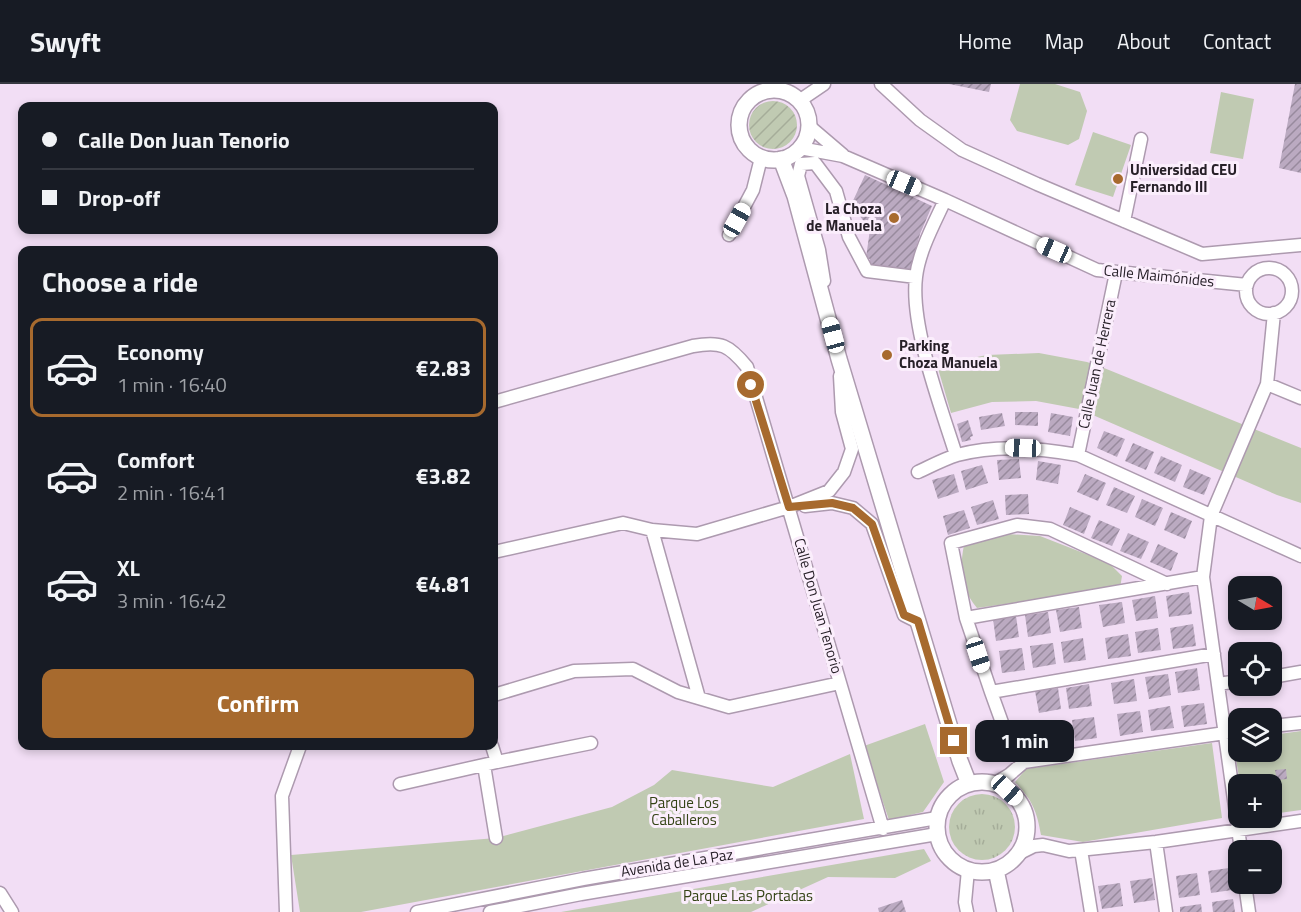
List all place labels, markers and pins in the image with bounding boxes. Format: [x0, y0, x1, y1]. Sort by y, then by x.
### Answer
place label: Universidad CEU Fernando III [1130, 158, 1237, 198]
marker: Universidad CEU Fernando III [1111, 172, 1125, 186]
place label: La Choza de Manuela [806, 197, 882, 237]
marker: La Choza de Manuela [887, 211, 901, 225]
place label: Parking Choza Manuela [899, 334, 998, 374]
marker: Parking Choza Manuela [880, 348, 894, 362]

